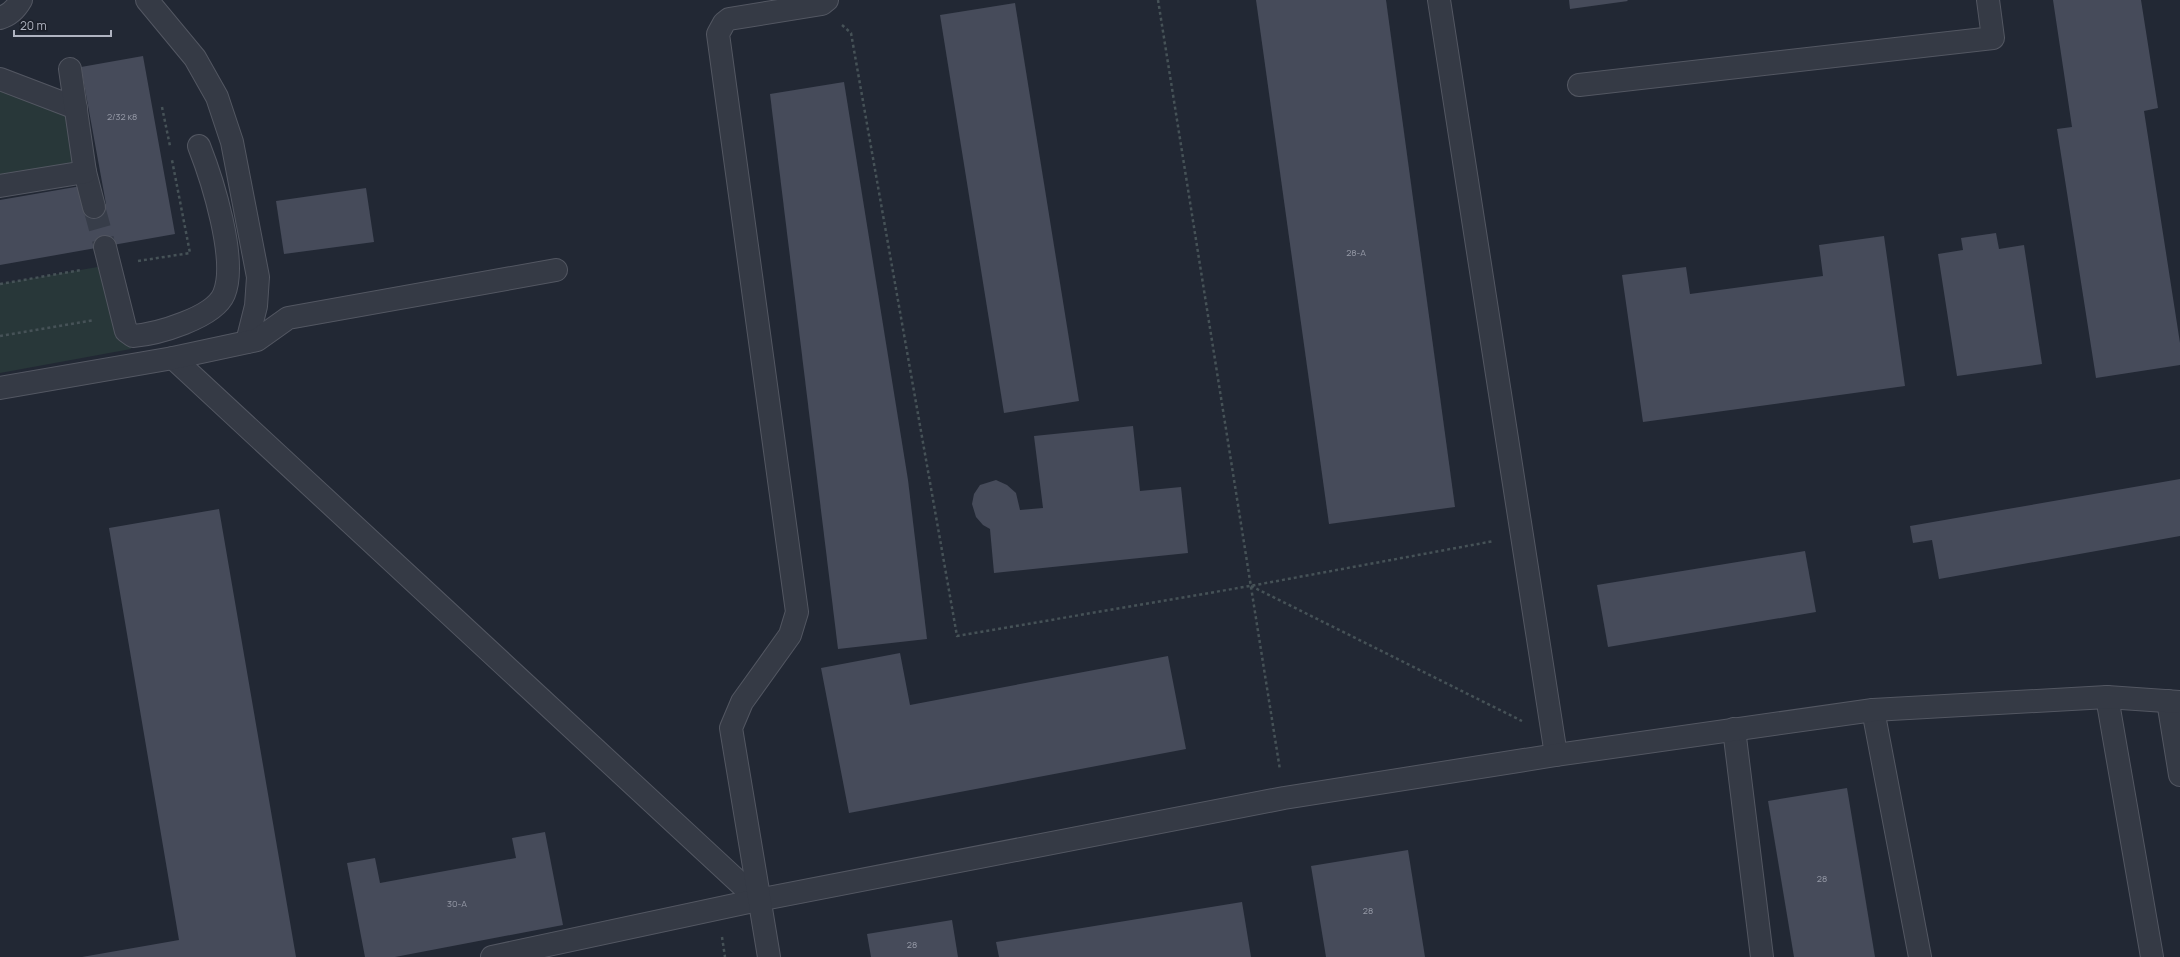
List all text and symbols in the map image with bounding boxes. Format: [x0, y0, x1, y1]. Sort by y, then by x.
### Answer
scale bar [14, 12, 111, 38]
text: 20 m [20, 17, 47, 34]
house number: 2/32 к8 [107, 110, 137, 123]
house number: 28-А [1346, 246, 1366, 259]
house number: 28 [1817, 872, 1827, 885]
house number: 30-А [447, 897, 467, 910]
house number: 28 [1363, 904, 1373, 917]
house number: 28 [907, 938, 917, 951]

